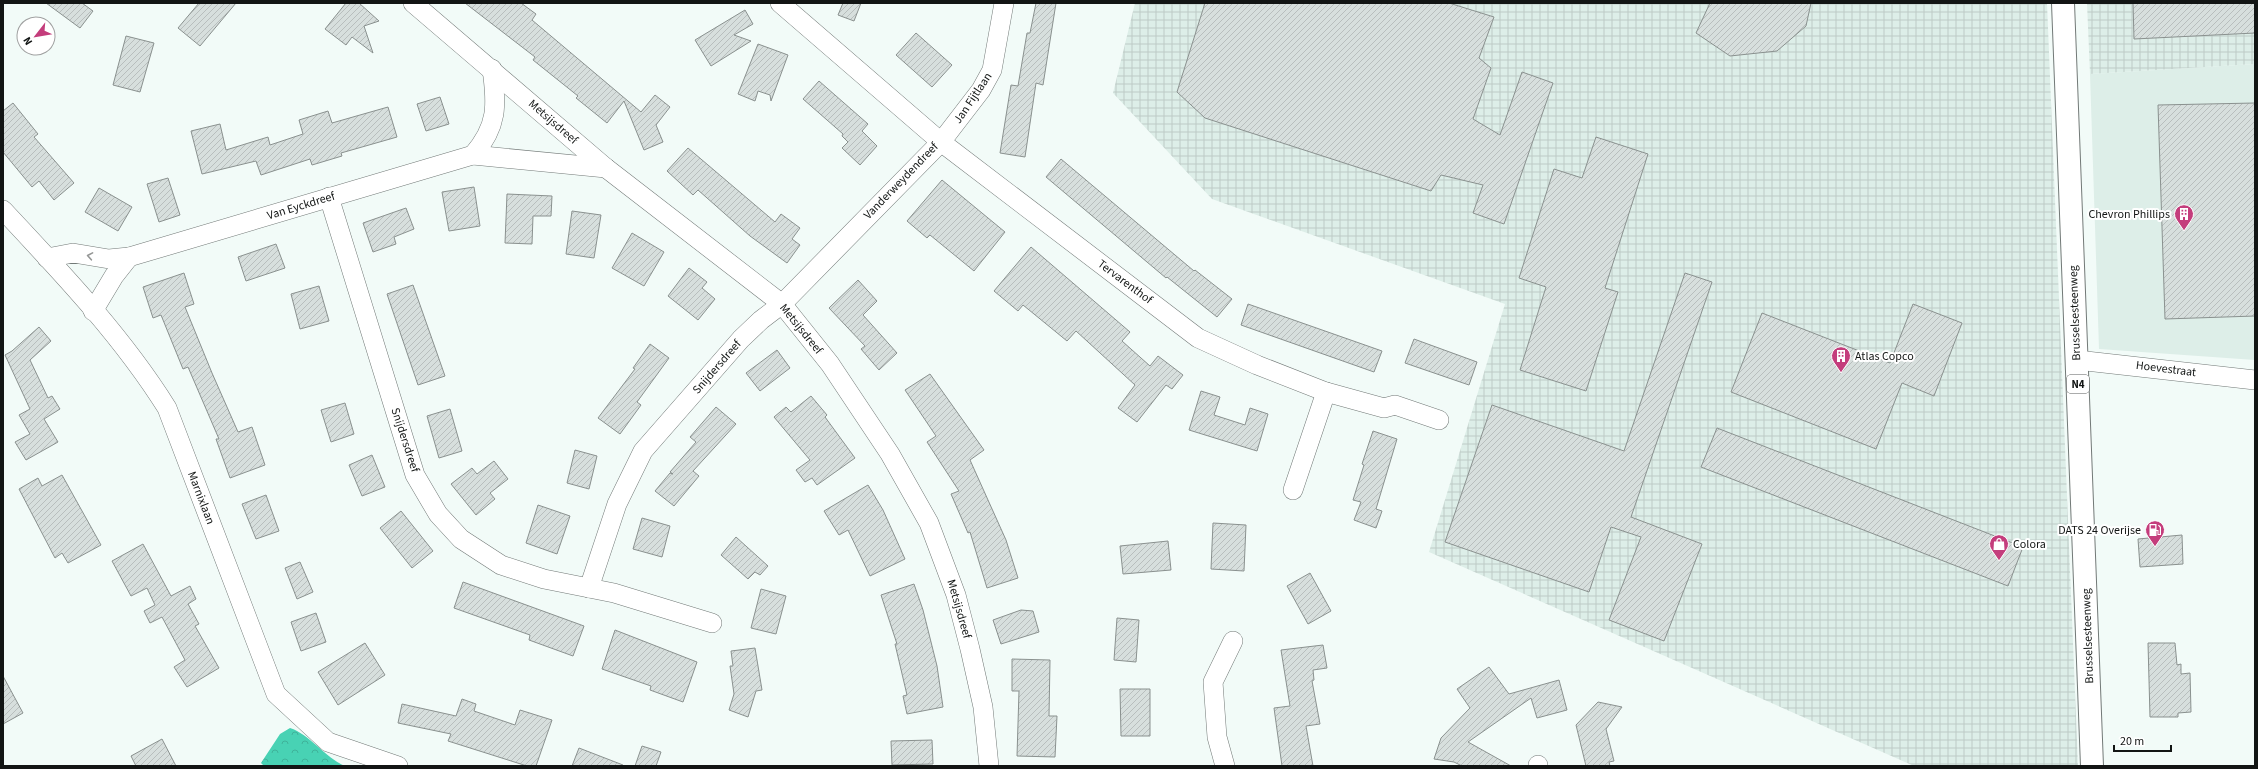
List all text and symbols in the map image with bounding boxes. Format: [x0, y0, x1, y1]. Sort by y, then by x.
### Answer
north arrow [16, 16, 56, 56]
text: N [20, 34, 36, 48]
street label: Jan Fijtlaan [950, 69, 996, 127]
street label: Metsijsdreef [525, 96, 582, 149]
street label: Vanderweydendreef [860, 138, 943, 223]
street label: Van Eyckdreef [265, 188, 337, 224]
building icon: Chevron Phillips [2173, 203, 2195, 231]
place label: Chevron Phillips [2088, 206, 2170, 223]
one-way arrow [87, 252, 93, 261]
street label: Tervarenthof [1094, 256, 1156, 309]
street label: Brusselsesteenweg [2065, 265, 2085, 361]
street label: Metsijsdreef [775, 300, 827, 358]
street label: Snijdersdreef [689, 336, 746, 398]
building icon: Atlas Copco [1830, 345, 1852, 373]
place label: Atlas Copco [1855, 348, 1914, 365]
street label: Hoevestraat [2135, 357, 2197, 381]
road number: N4 [2067, 375, 2089, 393]
street label: Snijdersdreef [387, 406, 424, 475]
street label: Marnixlaan [183, 469, 219, 527]
fuel station icon: DATS 24 Overijse [2144, 519, 2166, 547]
place label: DATS 24 Overijse [2058, 522, 2141, 539]
shop icon: Colora [1988, 533, 2010, 561]
place label: Colora [2013, 536, 2046, 553]
street label: Metsijsdreef [942, 578, 976, 641]
street label: Brusselsesteenweg [2078, 588, 2098, 684]
scale bar [2114, 727, 2171, 753]
text: 20 m [2120, 733, 2144, 750]

